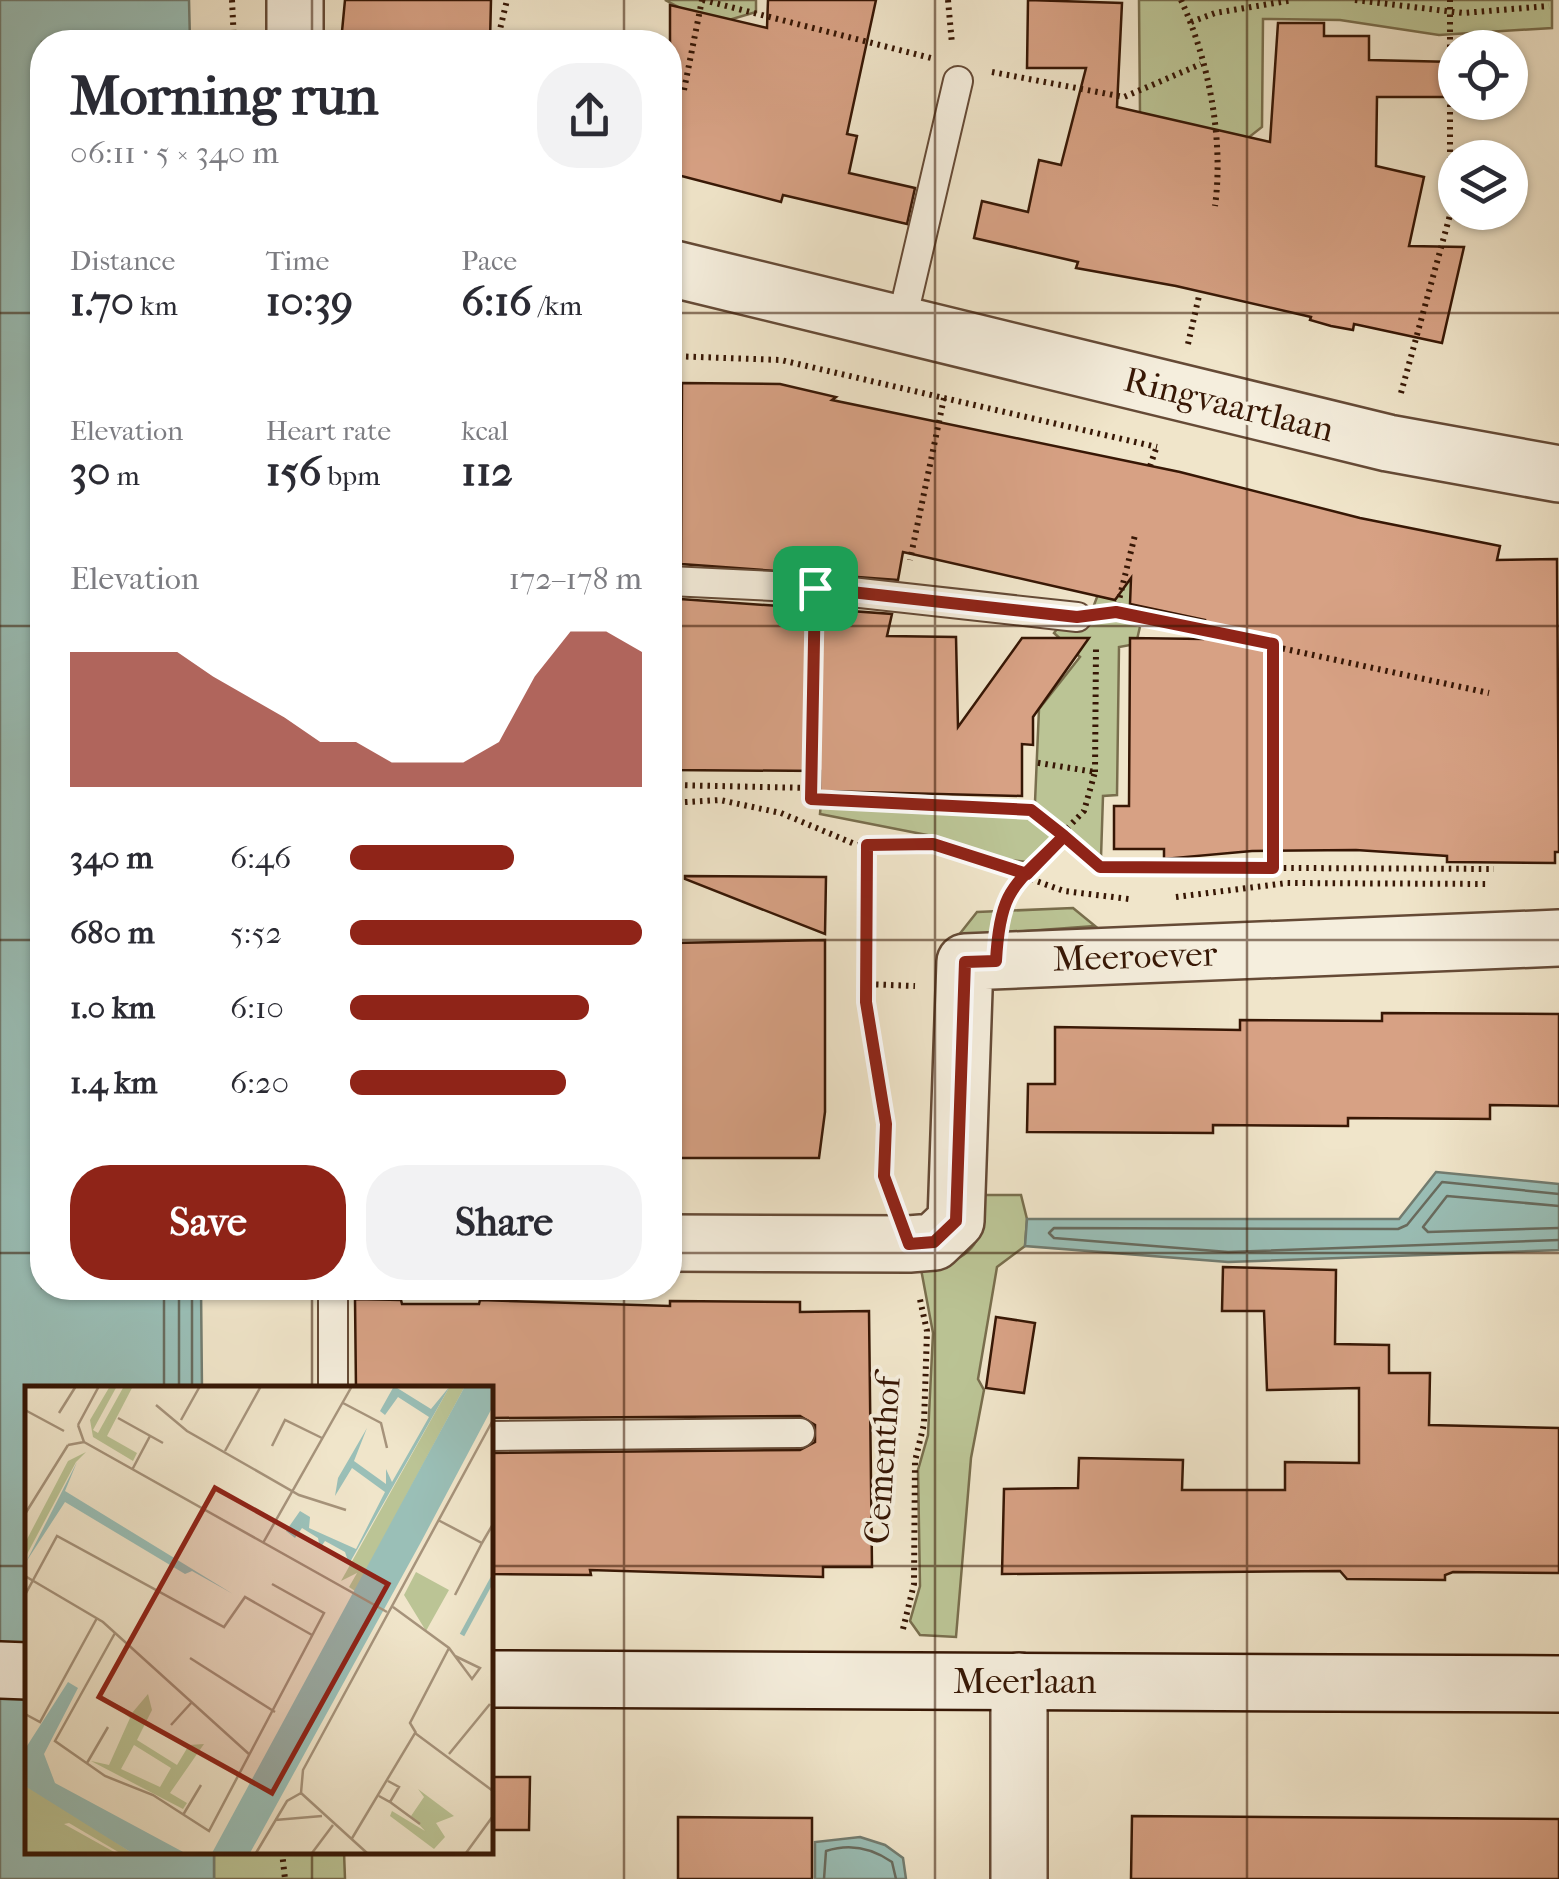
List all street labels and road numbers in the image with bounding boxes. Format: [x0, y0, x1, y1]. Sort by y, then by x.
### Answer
street label: Ringvaartlaan [1120, 359, 1338, 450]
street label: Meeroever [1052, 933, 1218, 980]
street label: Cementhof [856, 1367, 909, 1545]
street label: Meerlaan [953, 1661, 1097, 1702]

